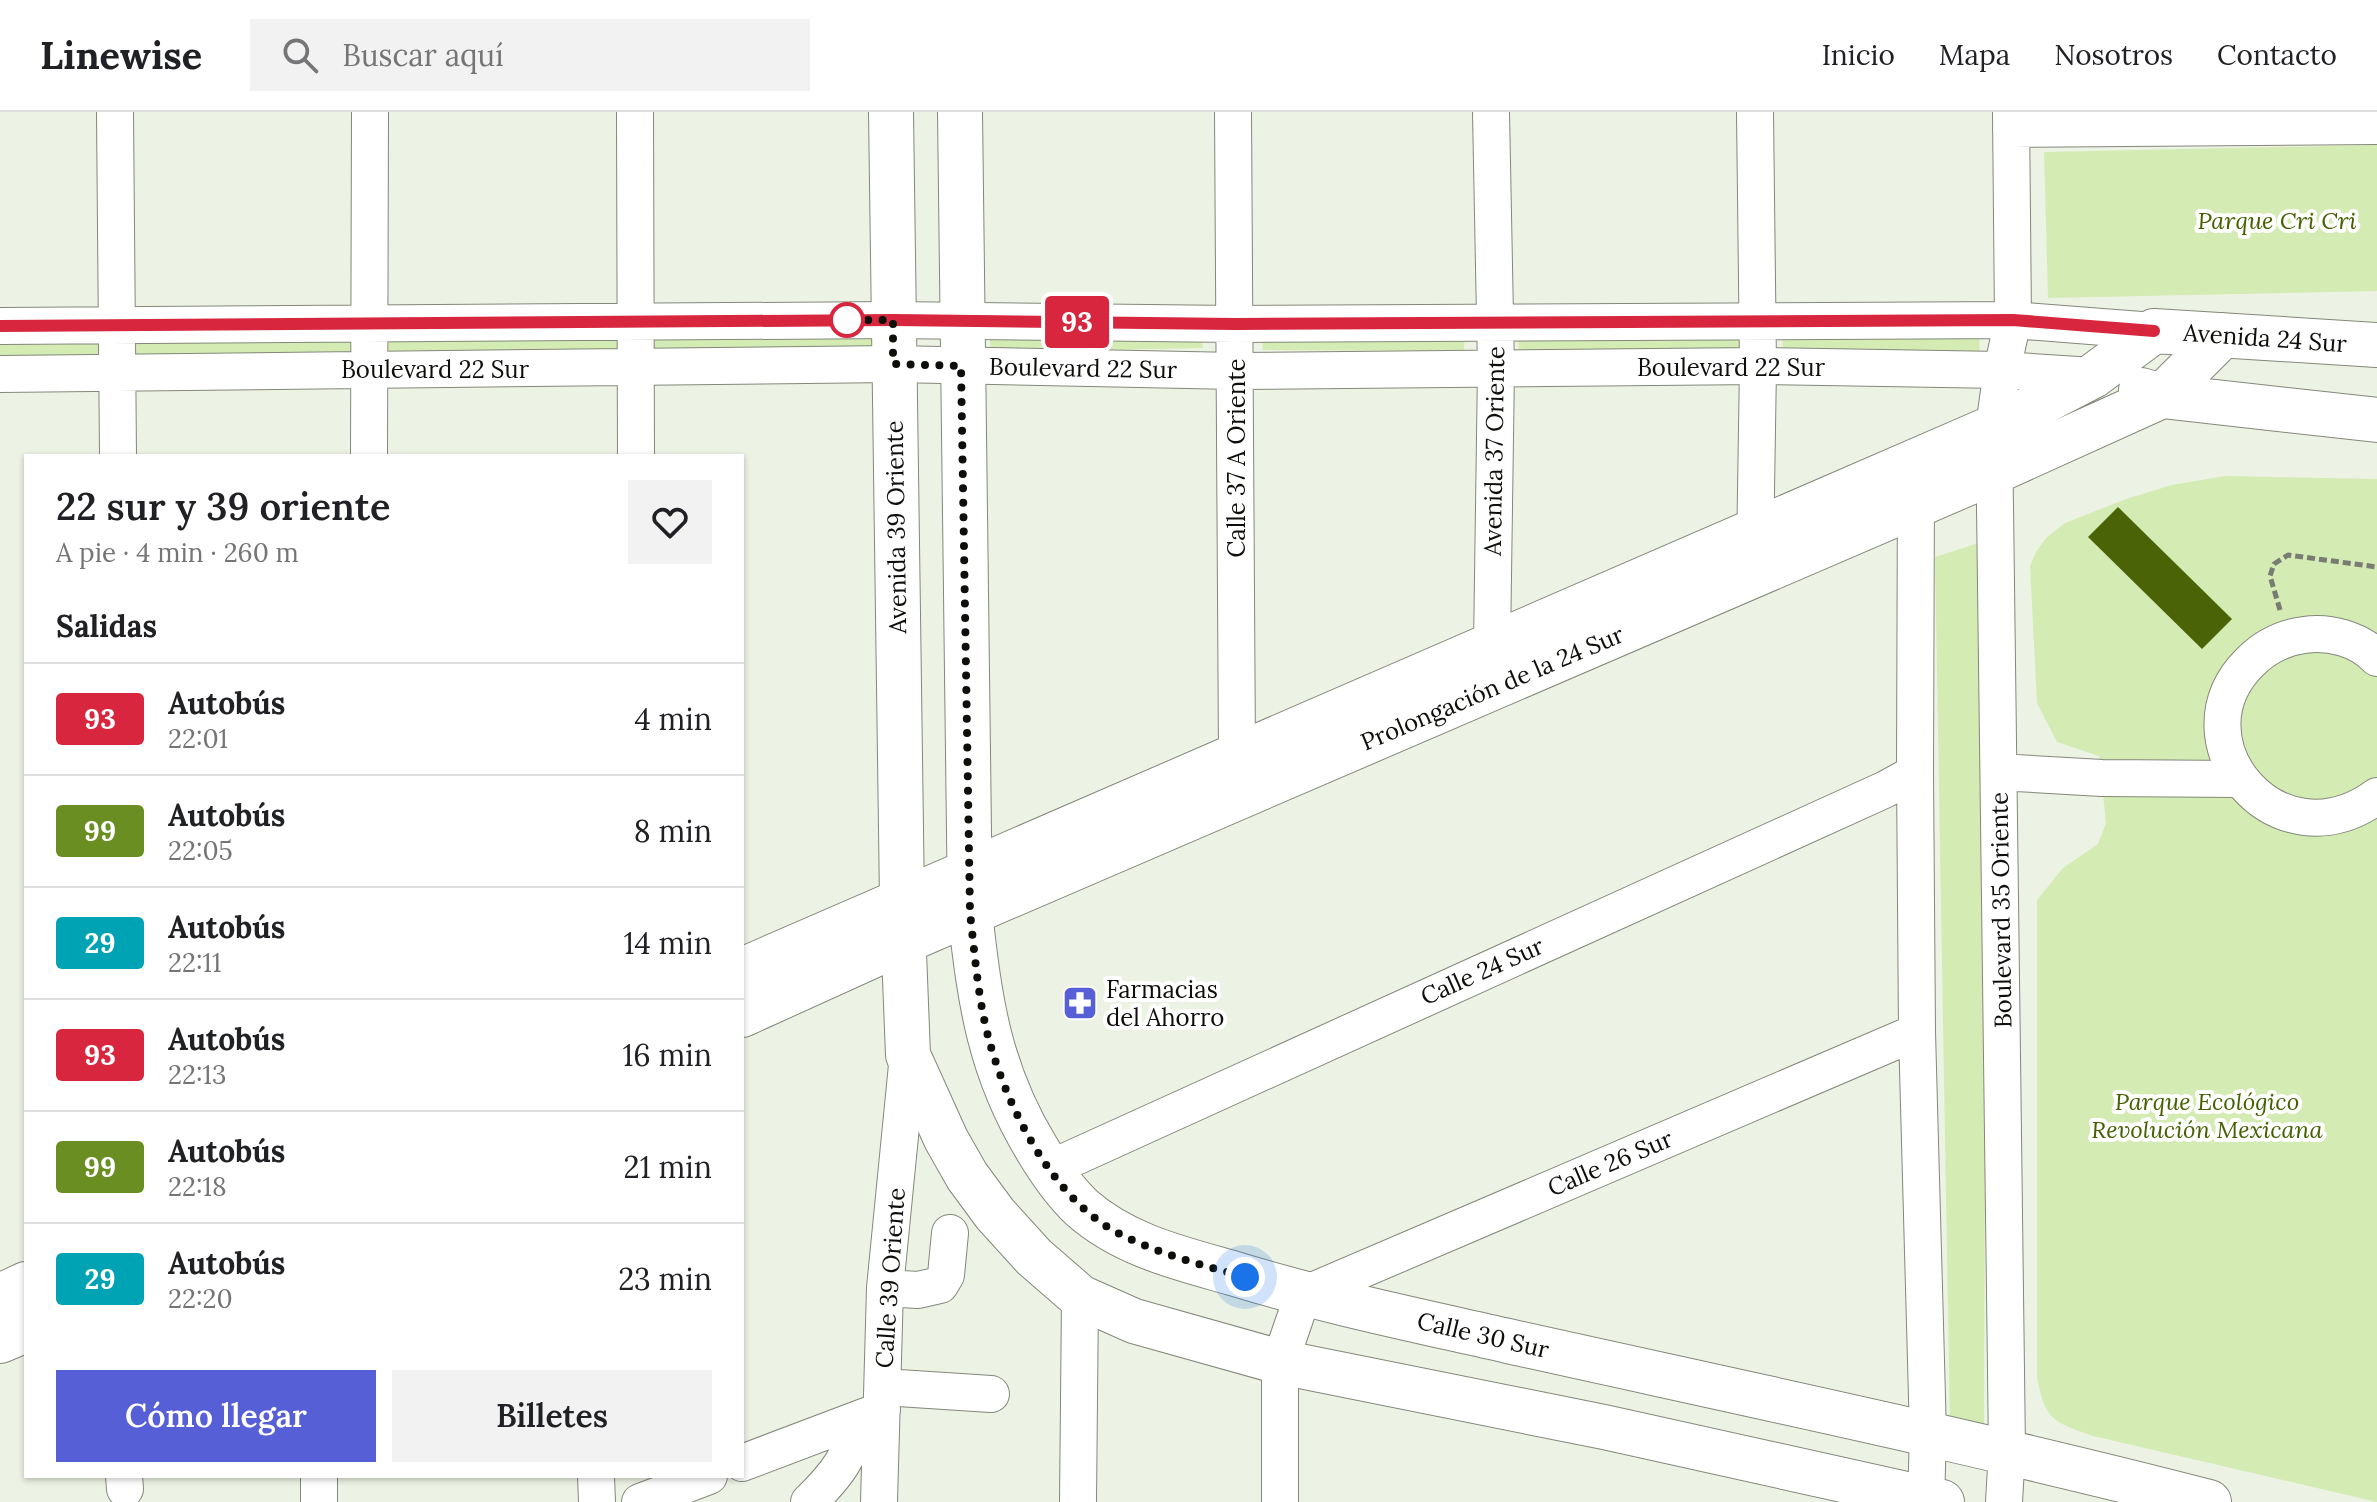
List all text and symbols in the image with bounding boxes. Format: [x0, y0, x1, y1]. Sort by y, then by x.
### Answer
search box [250, 19, 810, 91]
text: Linewise [40, 31, 202, 79]
icon: search [278, 33, 322, 77]
text: Buscar aquí [342, 36, 504, 74]
text: Inicio [1822, 37, 1895, 73]
text: Mapa [1939, 37, 2010, 73]
text: Nosotros [2054, 37, 2173, 73]
text: Contacto [2217, 37, 2337, 73]
park label: Parque Cri Cri [2198, 205, 2357, 236]
line badge: 93 [1041, 296, 1113, 348]
unlabelled marker [830, 303, 864, 337]
text: 93 [1061, 304, 1093, 340]
street label: Avenida 24 Sur [2181, 317, 2348, 359]
street label: Avenida 37 Oriente [1477, 346, 1511, 557]
street label: Boulevard 22 Sur [989, 351, 1178, 385]
street label: Boulevard 22 Sur [1637, 352, 1826, 383]
street label: Boulevard 22 Sur [341, 354, 530, 385]
street label: Calle 37 A Oriente [1221, 359, 1252, 557]
street label: Avenida 39 Oriente [879, 420, 913, 635]
button: heart [628, 480, 712, 564]
text: 22 sur y 39 oriente [56, 482, 391, 530]
text: A pie · 4 min · 260 m [56, 536, 299, 569]
text: Salidas [56, 607, 157, 645]
street label: Prolongación de la 24 Sur [1356, 618, 1629, 758]
text: Autobús [168, 684, 285, 722]
text: 4 min [634, 700, 712, 738]
text: 93 [84, 701, 116, 737]
text: 22:01 [168, 722, 228, 755]
street label: Boulevard 35 Oriente [1983, 792, 2019, 1028]
text: Autobús [168, 796, 285, 834]
text: 8 min [634, 812, 712, 850]
text: 99 [84, 813, 116, 849]
text: 22:05 [168, 834, 233, 867]
text: Autobús [168, 908, 285, 946]
text: 14 min [623, 924, 712, 962]
text: 29 [84, 925, 116, 961]
street label: Calle 24 Sur [1416, 930, 1549, 1012]
text: 22:11 [168, 946, 221, 979]
place label: Farmacias del Ahorro [1106, 974, 1224, 1033]
pharmacy icon: Farmacias del Ahorro [1061, 984, 1099, 1022]
text: Autobús [168, 1020, 285, 1058]
text: 16 min [622, 1036, 712, 1074]
text: 93 [84, 1037, 116, 1073]
text: 22:13 [168, 1058, 226, 1091]
park label: Parque Ecológico Revolución Mexicana [2091, 1086, 2324, 1145]
street label: Calle 26 Sur [1543, 1123, 1678, 1203]
text: Autobús [168, 1132, 285, 1170]
text: 21 min [624, 1148, 712, 1186]
text: 99 [84, 1149, 116, 1185]
text: 22:18 [168, 1170, 227, 1203]
street label: Calle 39 Oriente [868, 1187, 912, 1369]
text: Autobús [168, 1244, 285, 1282]
your location [1225, 1257, 1265, 1297]
text: 23 min [618, 1260, 712, 1298]
text: 29 [84, 1261, 116, 1297]
text: 22:20 [168, 1282, 233, 1315]
street label: Calle 30 Sur [1414, 1305, 1553, 1365]
button: Cómo llegar [56, 1370, 376, 1462]
button: Billetes [392, 1370, 712, 1462]

